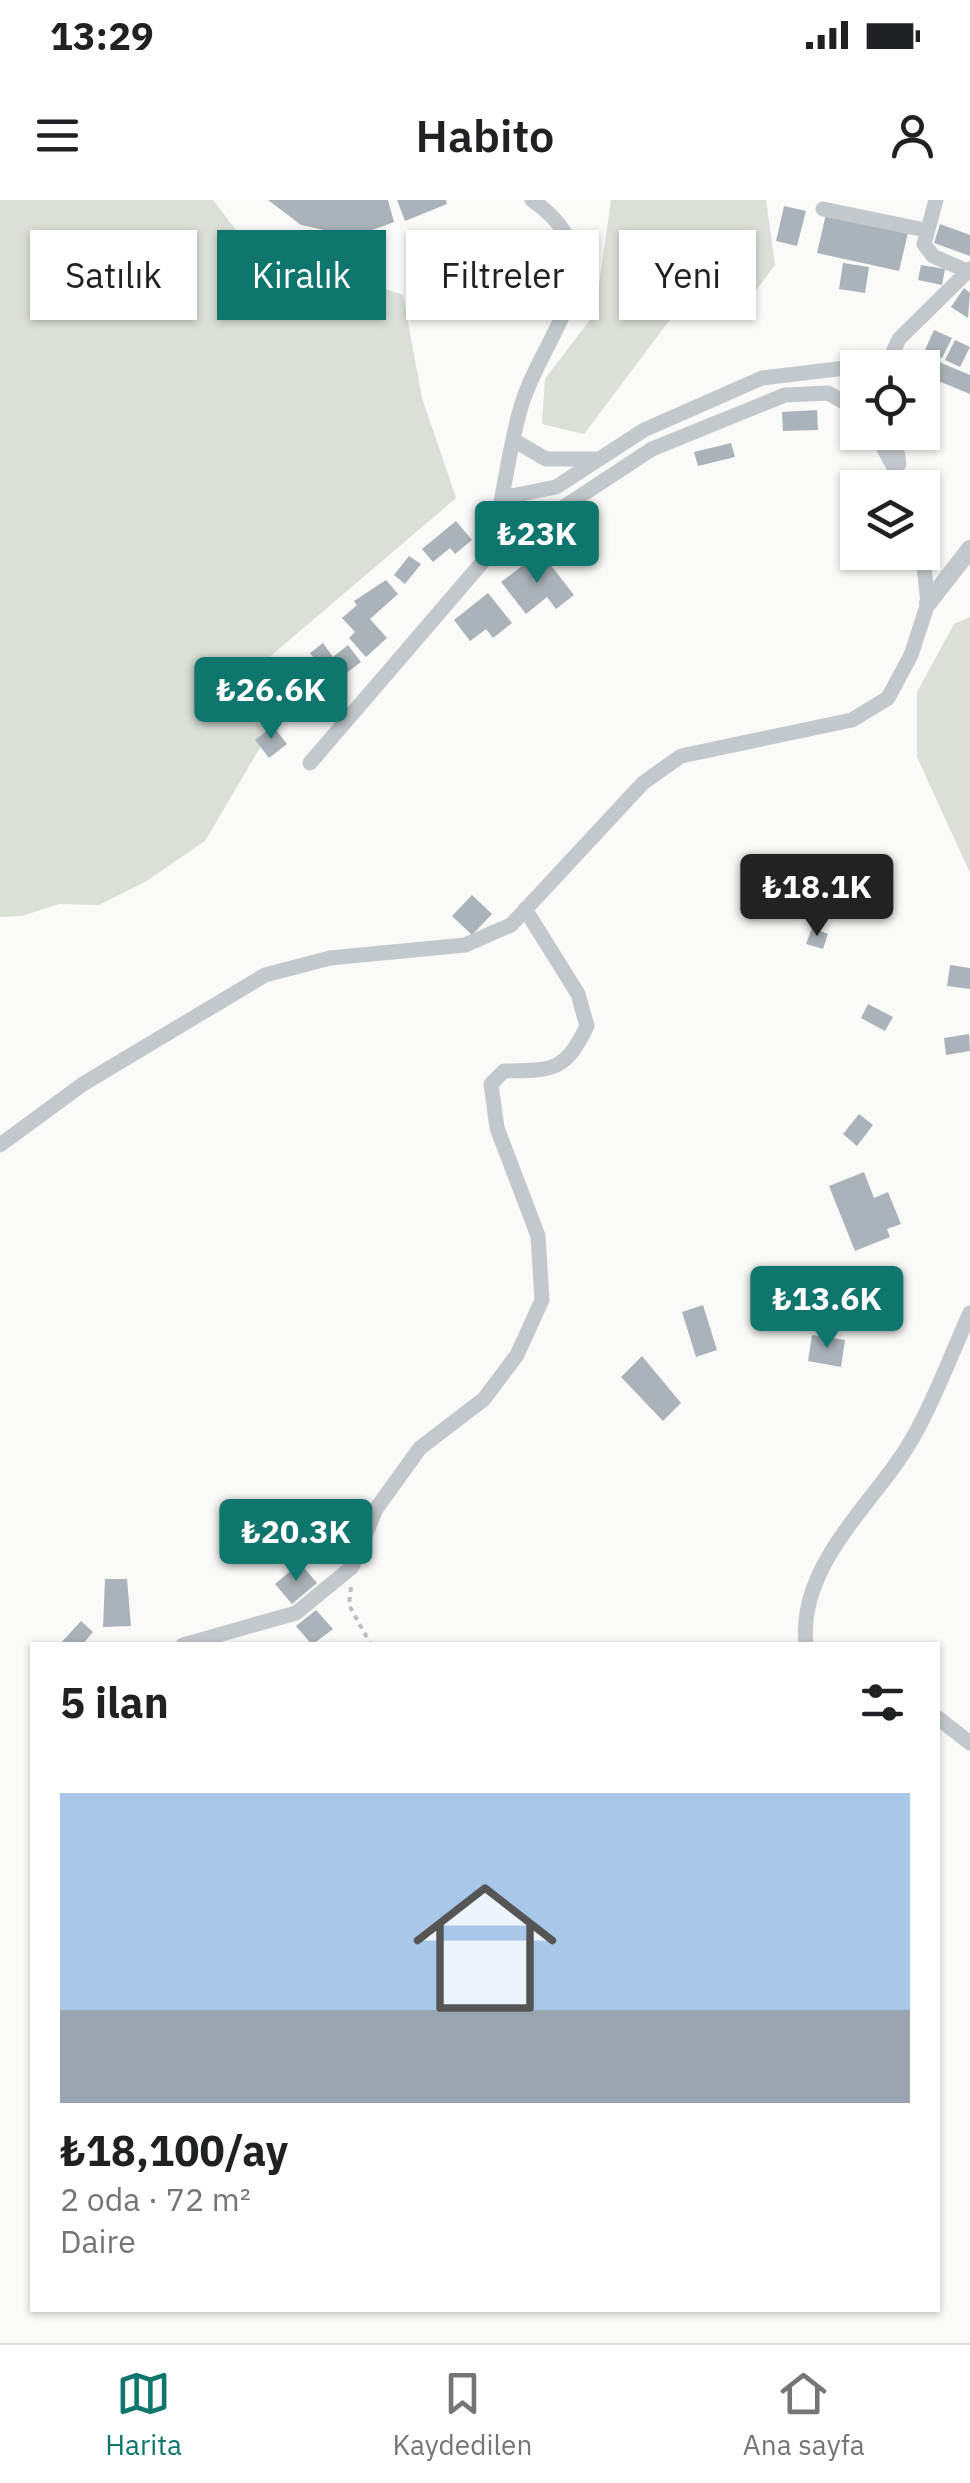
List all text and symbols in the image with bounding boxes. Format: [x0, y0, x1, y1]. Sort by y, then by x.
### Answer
text: 13:29 [50, 11, 154, 60]
text: Habito [416, 106, 554, 164]
icon: menu [30, 108, 85, 163]
icon: person [885, 108, 940, 163]
chip: Satılık [30, 230, 197, 320]
chip: Kiralık [217, 230, 386, 320]
chip: Filtreler [406, 230, 599, 320]
chip: Yeni [619, 230, 756, 320]
map controls [840, 350, 940, 570]
button: locate [840, 350, 940, 450]
button: layers [840, 470, 940, 570]
pin: ₺23K [478, 501, 596, 586]
text: ₺23K [497, 512, 577, 554]
pin: ₺26.6K [190, 657, 352, 742]
text: ₺26.6K [216, 668, 326, 710]
pin: ₺18.1K [736, 854, 898, 939]
text: ₺18.1K [762, 865, 872, 907]
pin: ₺13.6K [746, 1266, 908, 1351]
text: ₺13.6K [772, 1277, 882, 1319]
pin: ₺20.3K [215, 1499, 377, 1584]
text: ₺20.3K [241, 1510, 351, 1552]
text: 5 ilan [60, 1675, 169, 1730]
icon: filters [855, 1675, 910, 1730]
icon: home [395, 1858, 575, 2038]
text: ₺18,100/ay [60, 2123, 288, 2178]
text: 2 oda · 72 m² [60, 2178, 251, 2220]
text: Daire [60, 2220, 136, 2262]
tab: Harita [105, 2366, 182, 2463]
tab: Kaydedilen [393, 2366, 532, 2463]
tab: Ana sayfa [743, 2366, 865, 2463]

